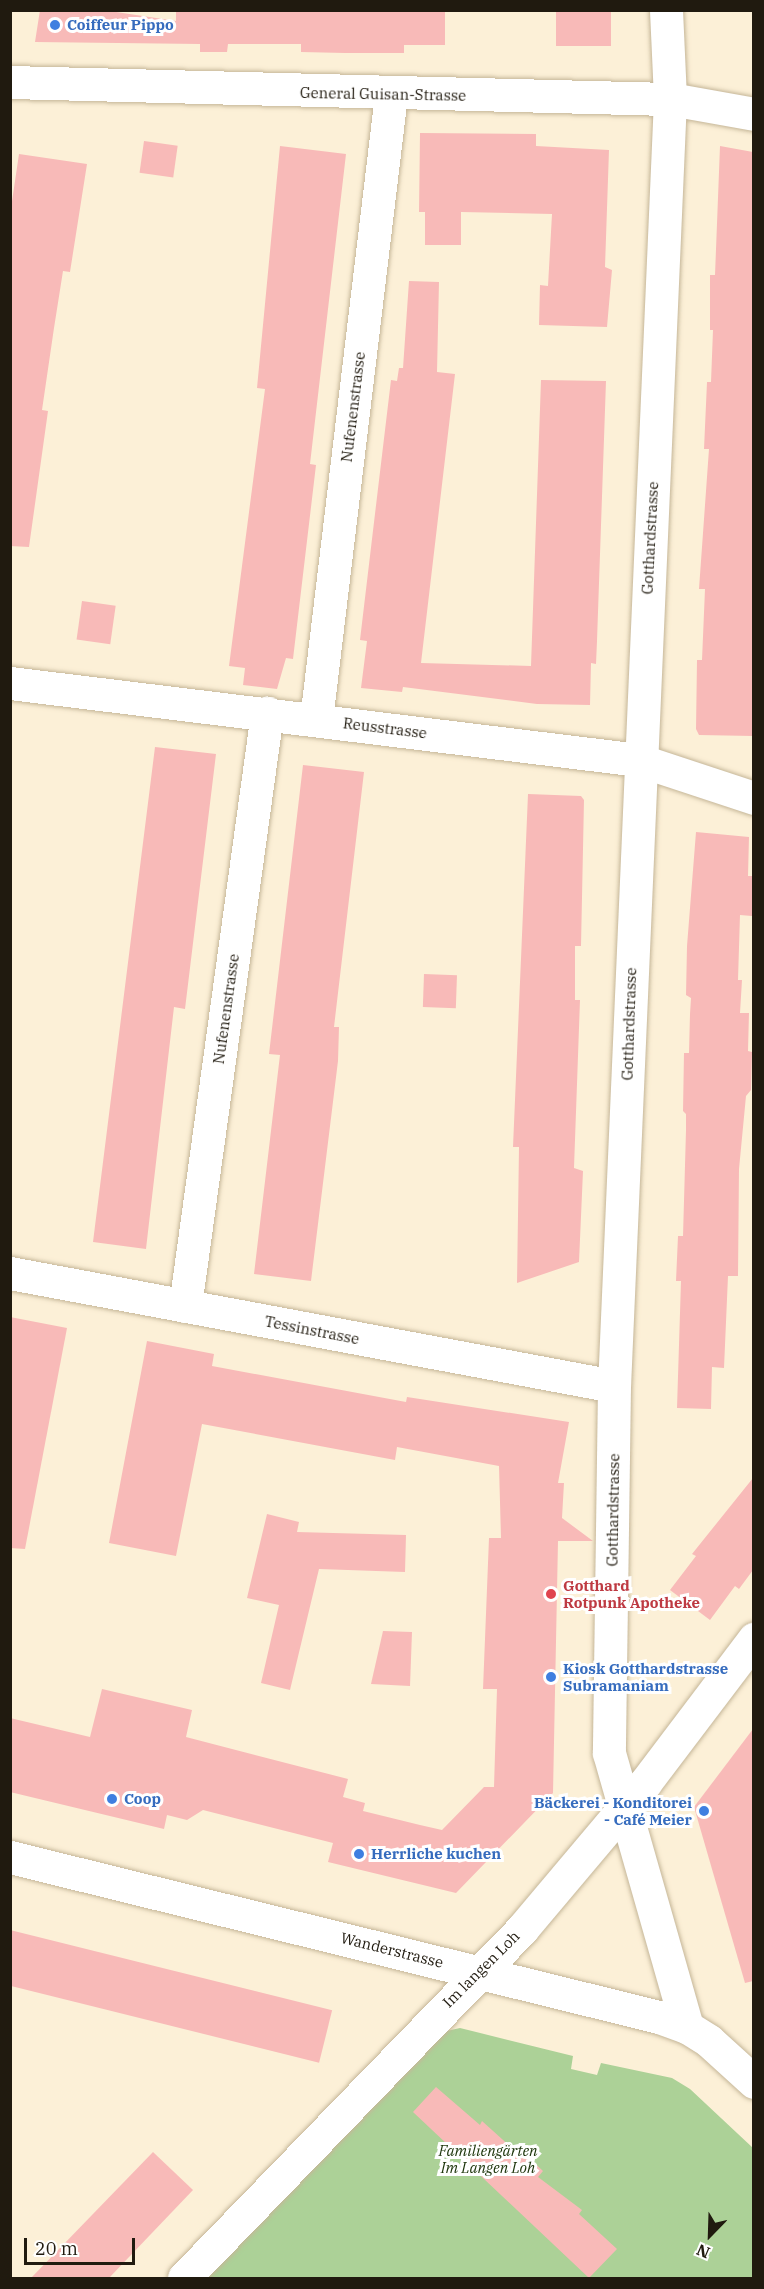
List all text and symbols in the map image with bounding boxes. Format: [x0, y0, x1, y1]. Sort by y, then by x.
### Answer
place label: Coiffeur Pippo [67, 16, 174, 34]
marker: Coiffeur Pippo [48, 18, 62, 32]
street label: General Guisan-Strasse [300, 84, 466, 104]
street label: Nufenenstrasse [337, 351, 369, 463]
street label: Gotthardstrasse [638, 481, 662, 595]
street label: Reusstrasse [342, 714, 428, 742]
street label: Nufenenstrasse [209, 953, 243, 1065]
street label: Gotthardstrasse [618, 967, 640, 1081]
street label: Tessinstrasse [263, 1312, 361, 1348]
street label: Gotthardstrasse [603, 1453, 623, 1567]
place label: Gotthard Rotpunk Apotheke [563, 1576, 700, 1611]
marker: Gotthard Rotpunk Apotheke [544, 1587, 558, 1601]
place label: Kiosk Gotthardstrasse Subramaniam [563, 1659, 728, 1694]
marker: Kiosk Gotthardstrasse Subramaniam [544, 1670, 558, 1684]
place label: Coop [124, 1790, 161, 1808]
marker: Coop [105, 1792, 119, 1806]
place label: Bäckerei - Konditorei - Café Meier [534, 1793, 692, 1828]
marker: Bäckerei - Konditorei - Café Meier [697, 1804, 711, 1818]
place label: Herrliche kuchen [371, 1845, 501, 1863]
marker: Herrliche kuchen [352, 1847, 366, 1861]
street label: Im langen Loh [439, 1927, 523, 2011]
street label: Wanderstrasse [339, 1929, 445, 1971]
park label: Familiengärten Im Langen Loh [438, 2141, 538, 2176]
north arrow [680, 2205, 740, 2265]
scale bar [27, 2226, 138, 2264]
text: 20 m [35, 2237, 78, 2260]
text: N [693, 2240, 713, 2263]

